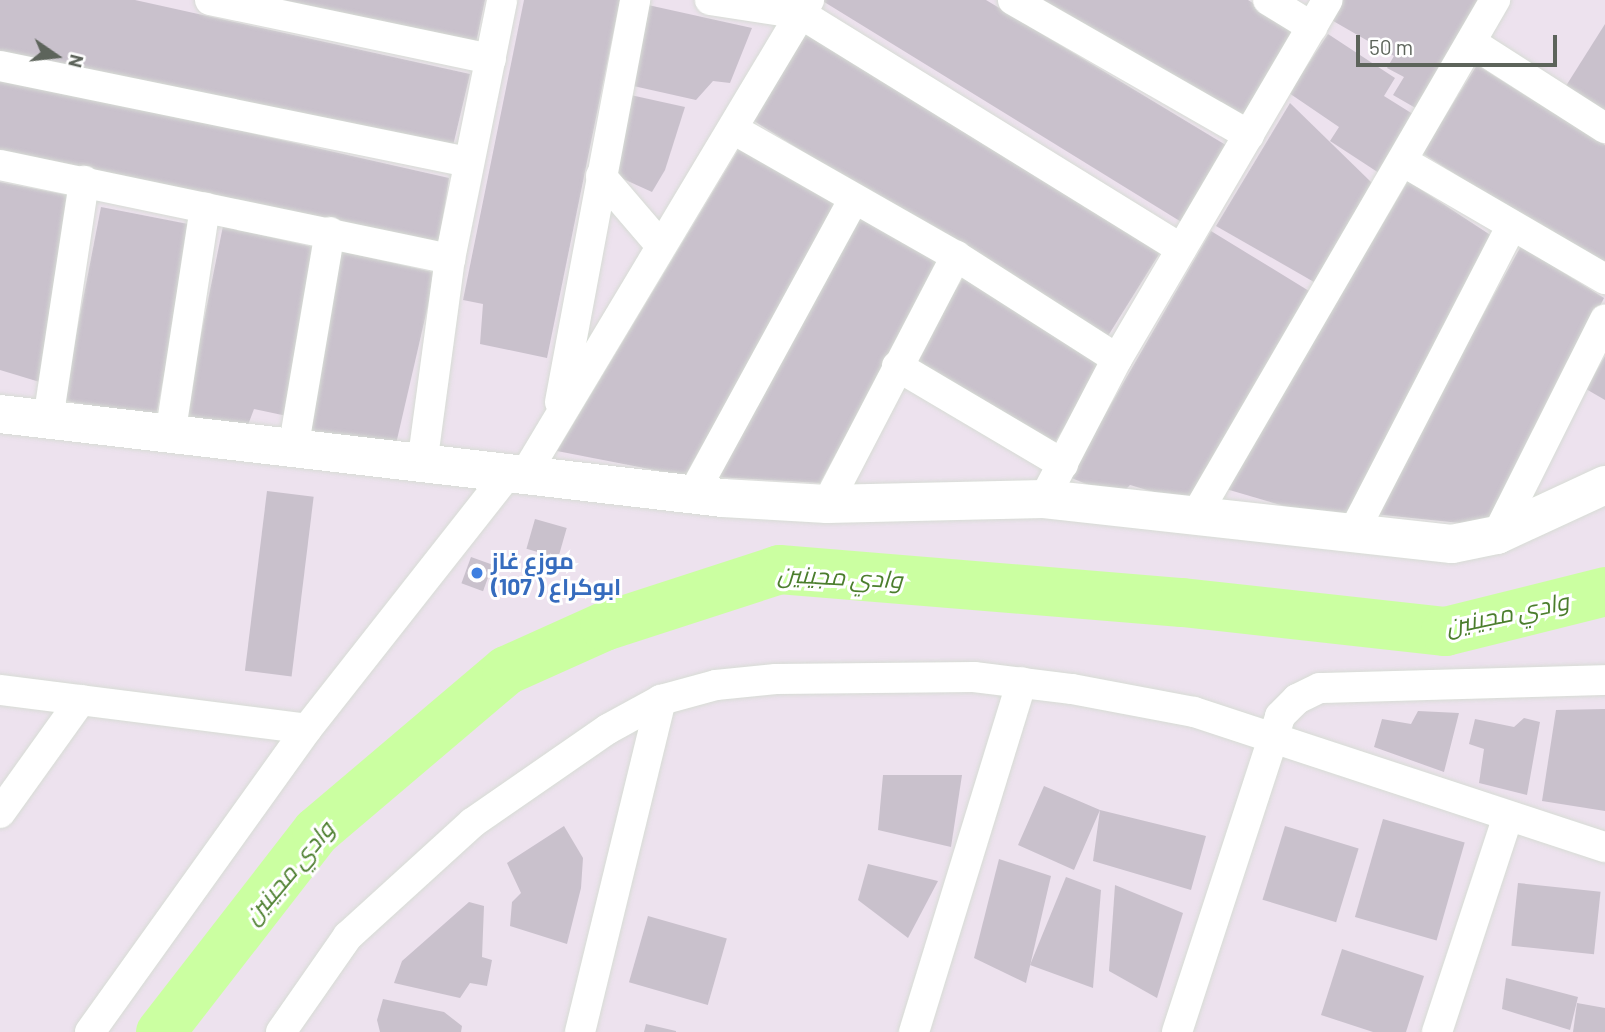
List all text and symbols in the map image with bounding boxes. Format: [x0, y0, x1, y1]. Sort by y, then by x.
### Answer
north arrow [21, 21, 91, 91]
scale bar [1360, 21, 1561, 65]
text: 50 m [1369, 34, 1413, 59]
text: N [64, 52, 90, 70]
place label: موزع غاز ابوكراع ( 107) [491, 546, 621, 600]
water label: وادي مجينين [777, 558, 903, 594]
marker: موزع غاز ابوكراع ( 107) [469, 565, 485, 581]
water label: وادي مجينين [1443, 586, 1571, 640]
water label: وادي مجينين [237, 815, 339, 929]

